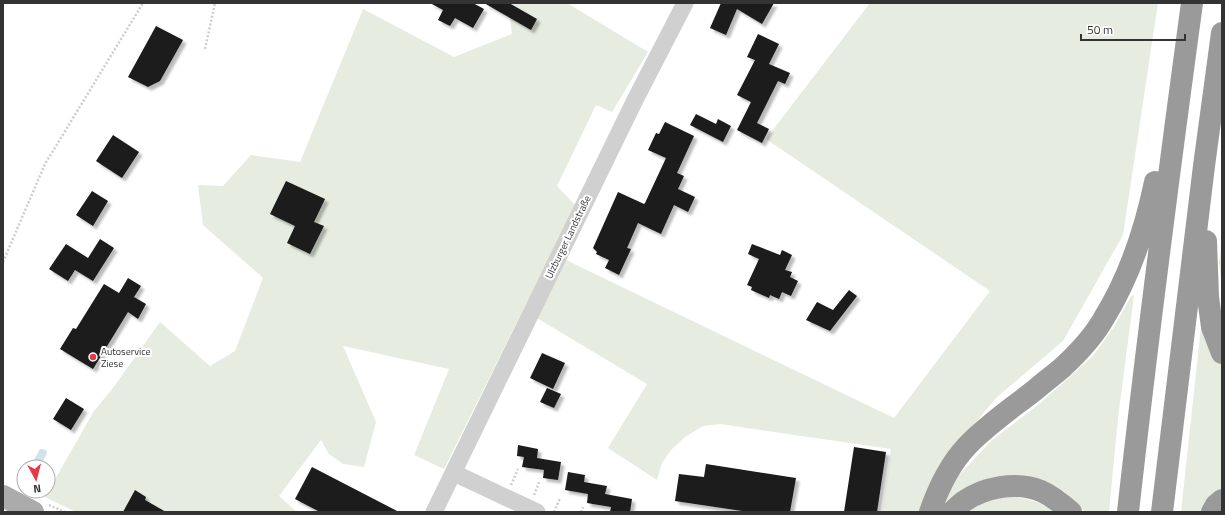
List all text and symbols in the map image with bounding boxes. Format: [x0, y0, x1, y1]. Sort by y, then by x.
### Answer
scale bar [1081, 16, 1185, 42]
text: 50 m [1087, 20, 1113, 39]
street label: Ulzburger Landstraße [541, 193, 595, 281]
place label: Autoservice Ziese [101, 344, 151, 371]
marker: Autoservice Ziese [88, 352, 98, 362]
north arrow [16, 459, 56, 499]
text: N [32, 481, 42, 497]

